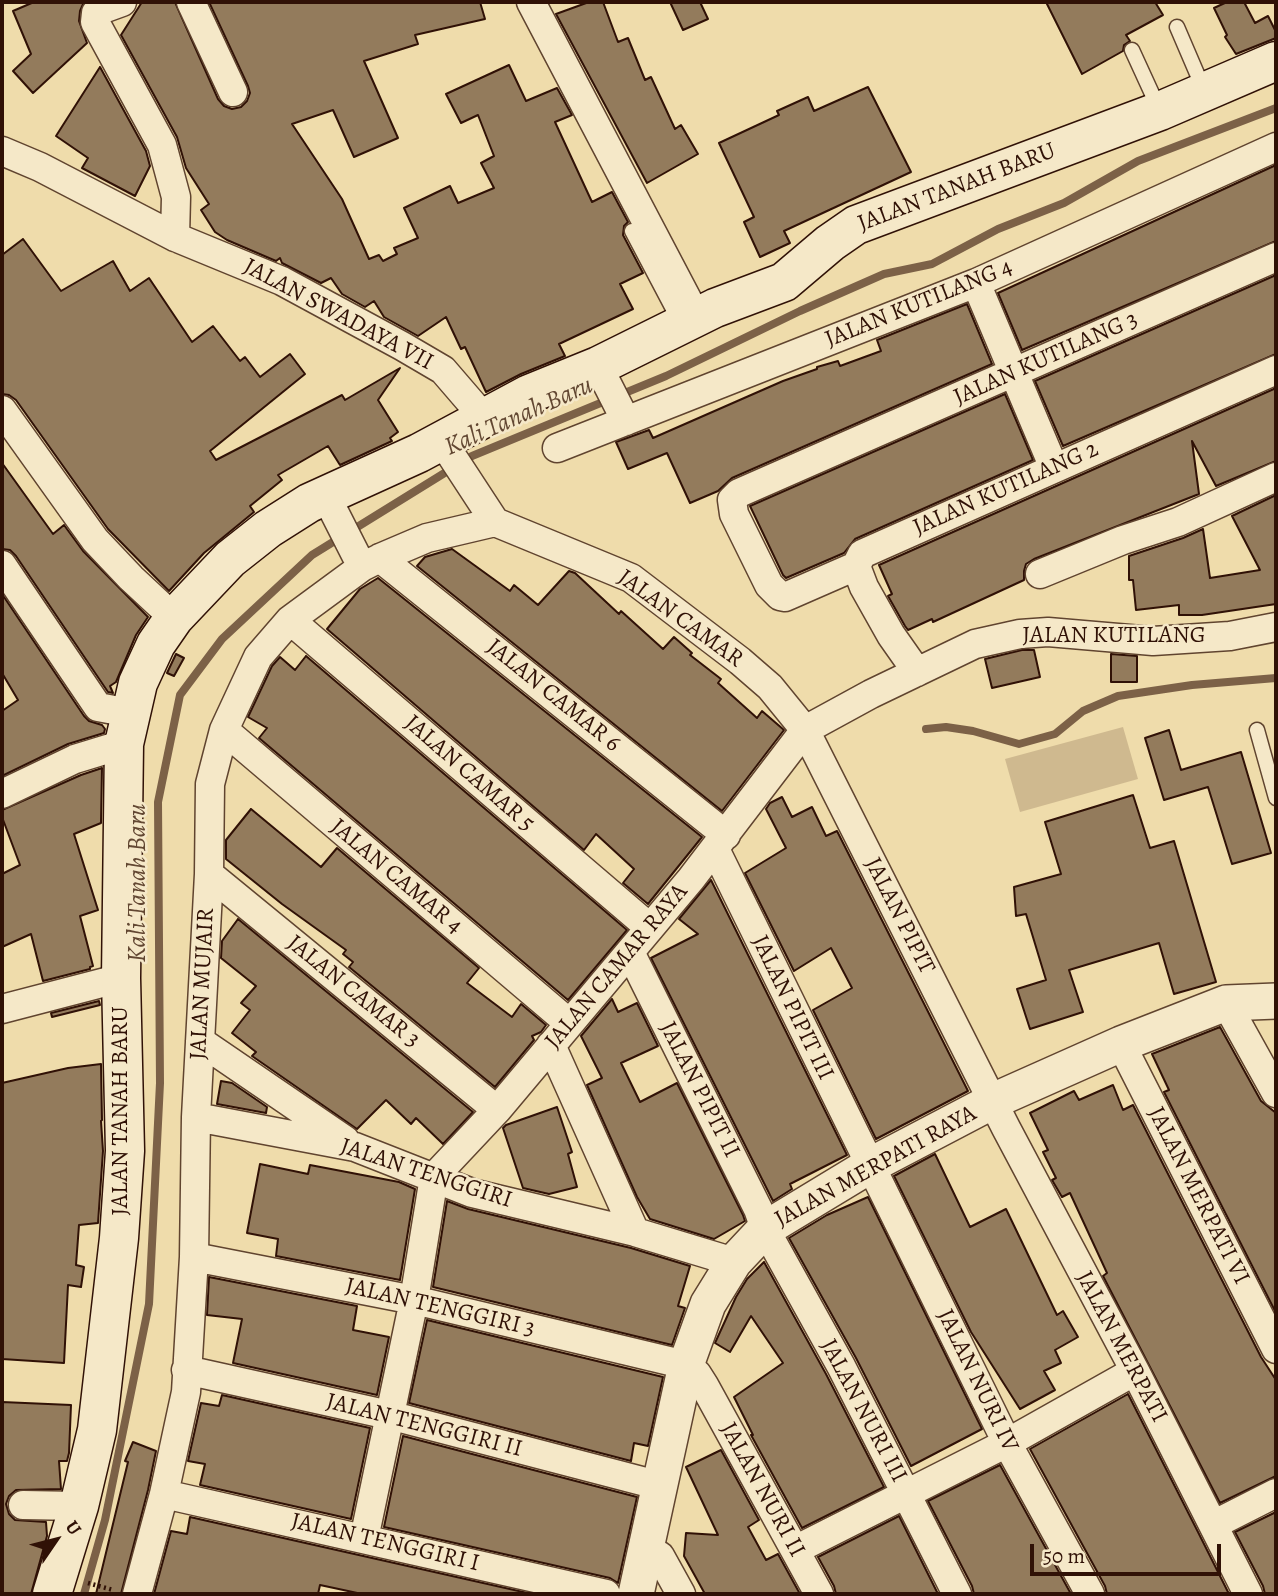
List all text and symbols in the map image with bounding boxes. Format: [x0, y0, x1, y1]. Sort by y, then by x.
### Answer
street label: JALAN TANAH BARU [854, 137, 1060, 239]
street label: JALAN SWADAYA VII [238, 253, 438, 377]
street label: JALAN KUTILANG 4 [821, 253, 1017, 355]
street label: JALAN KUTILANG 3 [950, 305, 1142, 413]
water label: Kali Tanah Baru [440, 370, 598, 464]
street label: JALAN KUTILANG 2 [909, 435, 1103, 543]
street label: JALAN CAMAR [611, 564, 749, 674]
street label: JALAN KUTILANG [1022, 622, 1206, 650]
street label: JALAN CAMAR 6 [480, 633, 626, 759]
street label: JALAN CAMAR 5 [398, 709, 540, 839]
water label: Kali Tanah Baru [123, 804, 155, 962]
street label: JALAN CAMAR 4 [324, 813, 468, 941]
street label: JALAN PIPIT [857, 853, 941, 979]
street label: JALAN CAMAR RAYA [539, 878, 695, 1056]
street label: JALAN MUJAIR [185, 907, 221, 1061]
street label: JALAN CAMAR 3 [281, 929, 425, 1055]
street label: JALAN PIPIT III [745, 931, 839, 1085]
street label: JALAN TANAH BARU [107, 1006, 135, 1216]
street label: JALAN PIPIT II [652, 1017, 746, 1163]
street label: JALAN MERPATI RAYA [770, 1100, 982, 1234]
street label: JALAN MERPATI VI [1141, 1102, 1255, 1290]
street label: JALAN TENGGIRI [336, 1133, 516, 1215]
street label: JALAN MERPATI [1069, 1266, 1173, 1428]
street label: JALAN TENGGIRI 3 [342, 1272, 538, 1344]
street label: JALAN NURI IV [930, 1305, 1024, 1457]
street label: JALAN NURI III [813, 1334, 913, 1488]
street label: JALAN TENGGIRI II [323, 1388, 525, 1464]
street label: JALAN NURI II [713, 1418, 811, 1562]
north arrow [21, 1505, 91, 1575]
street label: JALAN TENGGIRI I [288, 1507, 482, 1579]
text: U [59, 1515, 87, 1541]
scale bar [1033, 1530, 1224, 1574]
text: 50 m [1043, 1542, 1085, 1570]

